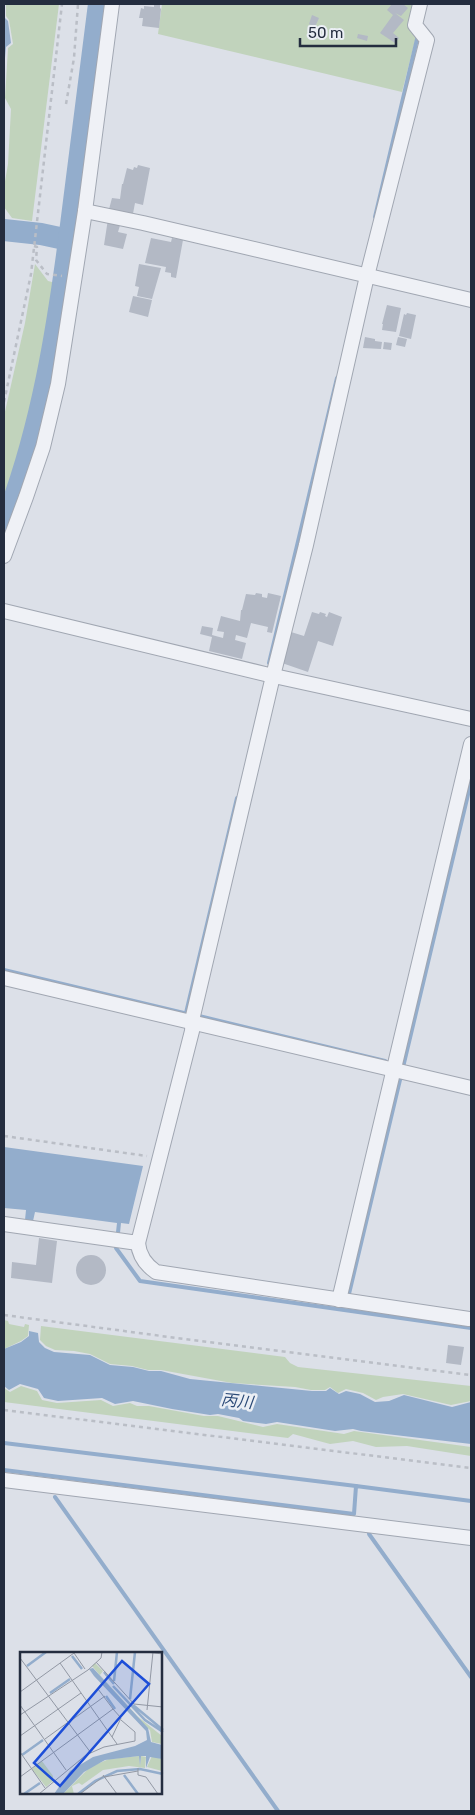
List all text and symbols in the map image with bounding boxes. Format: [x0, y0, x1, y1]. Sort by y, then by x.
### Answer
scale bar [300, 15, 396, 47]
text: 50 m [308, 24, 343, 42]
water label: 丙川 [220, 1390, 256, 1412]
inset map [20, 1652, 162, 1795]

